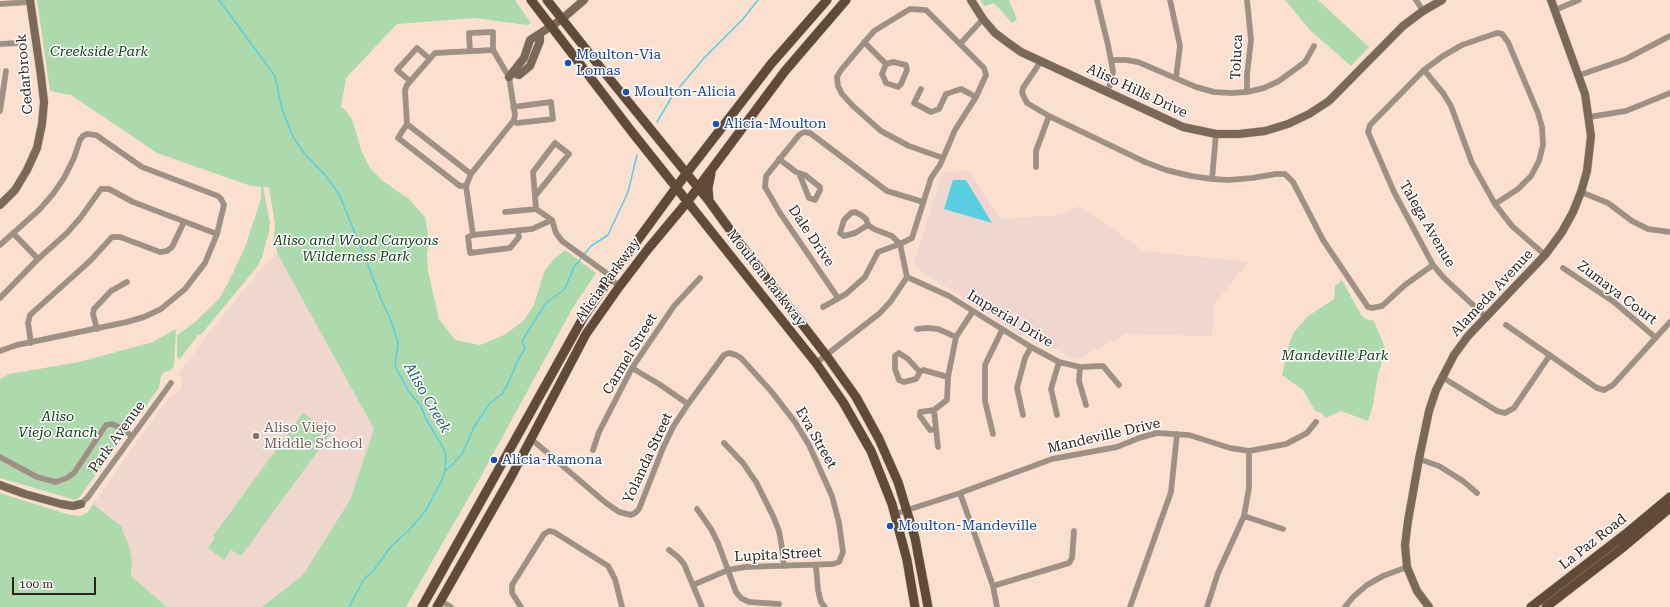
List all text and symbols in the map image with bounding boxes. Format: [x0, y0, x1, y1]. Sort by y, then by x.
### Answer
street label: Cedarbrook [13, 33, 37, 115]
street label: Toluca [1227, 34, 1247, 80]
park label: Creekside Park [50, 44, 148, 60]
place label: Moulton-Via Lomas [576, 47, 661, 80]
marker: Moulton-Via Lomas [563, 58, 573, 68]
street label: Aliso Hills Drive [1084, 60, 1190, 122]
place label: Moulton-Alicia [634, 84, 736, 100]
marker: Moulton-Alicia [621, 87, 631, 97]
place label: Alicia-Moulton [724, 116, 826, 132]
marker: Alicia-Moulton [711, 119, 721, 129]
street label: Talega Avenue [1395, 178, 1459, 270]
street label: Dale Drive [784, 202, 838, 270]
street label: Moulton Parkway [723, 226, 809, 330]
park label: Aliso and Wood Canyons Wilderness Park [273, 233, 439, 266]
street label: Alicia Parkway [572, 235, 644, 325]
street label: Alameda Avenue [1447, 246, 1537, 340]
street label: Zumaya Court [1574, 258, 1660, 328]
street label: Imperial Drive [964, 287, 1056, 351]
street label: Carmel Street [599, 310, 661, 398]
park label: Mandeville Park [1282, 348, 1388, 364]
water label: Aliso Creek [400, 360, 454, 436]
street label: Park Avenue [85, 398, 149, 476]
street label: Eva Street [792, 404, 840, 472]
park label: Aliso Viejo Ranch [18, 409, 98, 442]
street label: Yolanda Street [620, 410, 676, 506]
street label: Mandeville Drive [1046, 415, 1162, 457]
place label: Aliso Viejo Middle School [264, 420, 363, 452]
marker: Aliso Viejo Middle School [251, 431, 261, 441]
place label: Alicia-Ramona [502, 452, 602, 468]
marker: Alicia-Ramona [489, 455, 499, 465]
street label: La Paz Road [1556, 511, 1630, 573]
place label: Moulton-Mandeville [898, 518, 1037, 534]
marker: Moulton-Mandeville [885, 521, 895, 531]
street label: Lupita Street [734, 544, 822, 566]
scale bar [14, 569, 98, 595]
text: 100 m [19, 577, 53, 591]

